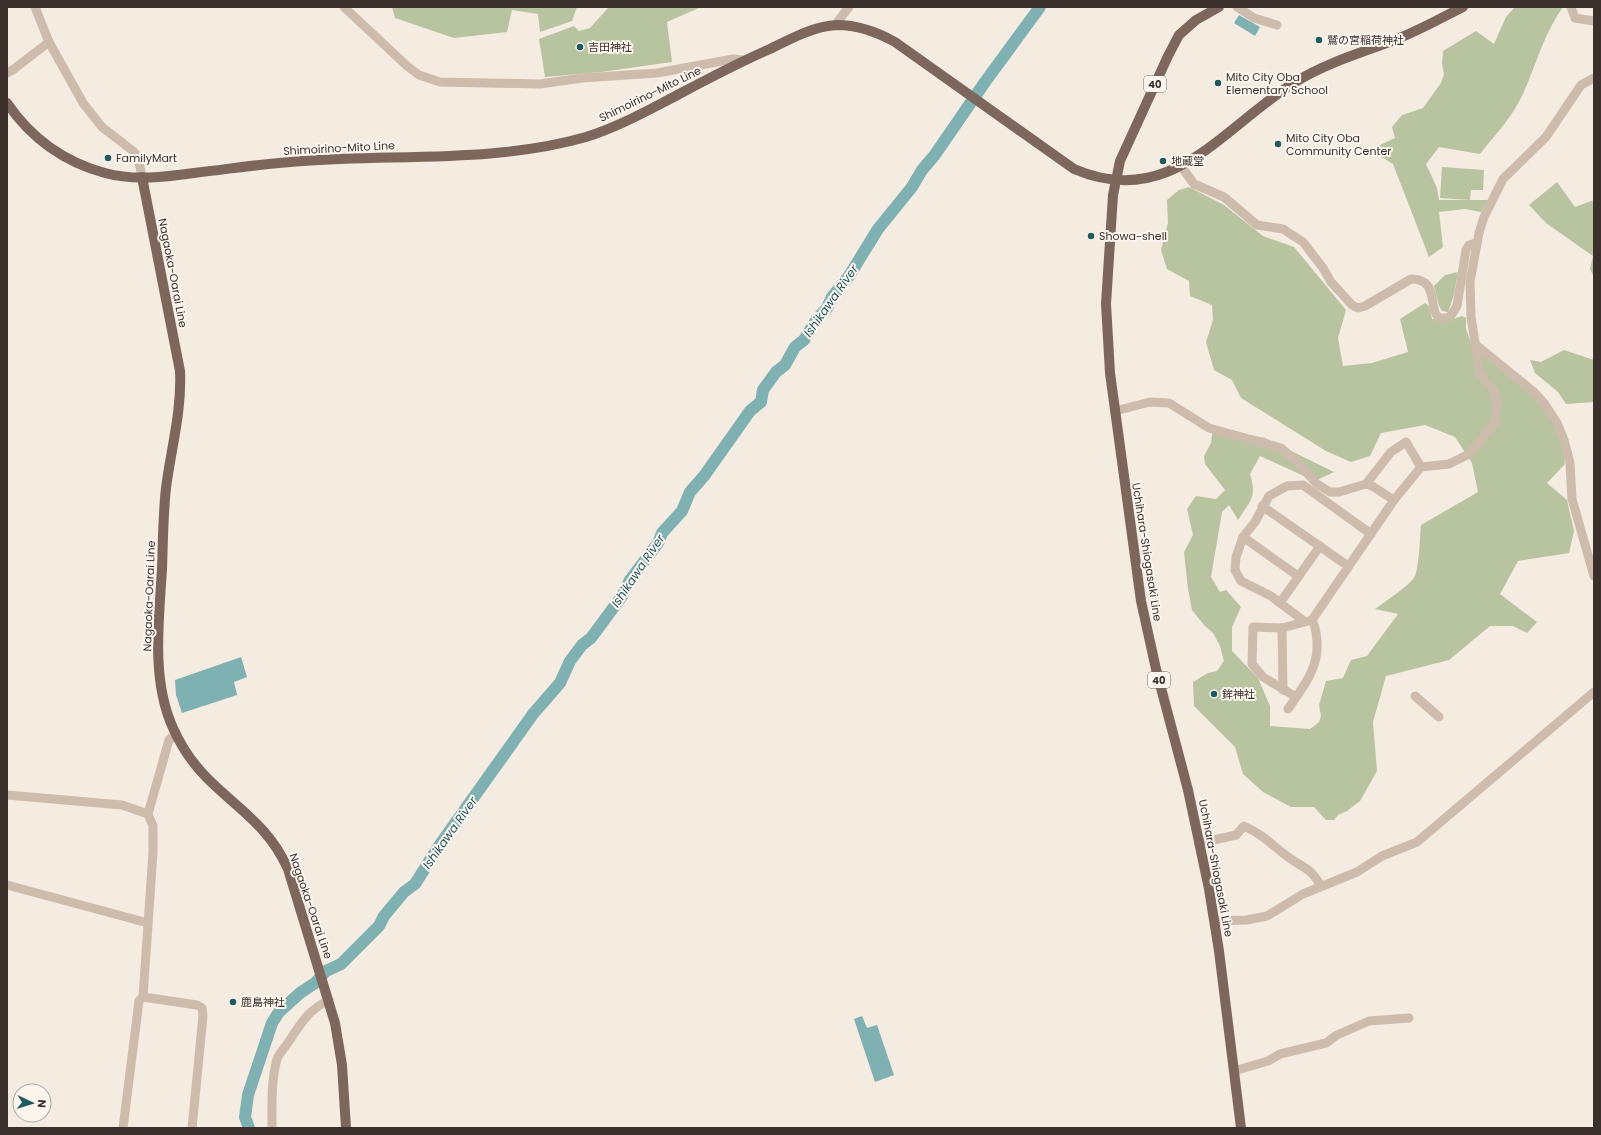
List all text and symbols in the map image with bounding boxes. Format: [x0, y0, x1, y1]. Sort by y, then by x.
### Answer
place label: 鷲の宮稲荷神社 [1327, 32, 1404, 48]
marker: 鷲の宮稲荷神社 [1314, 35, 1324, 45]
place label: 吉田神社 [588, 39, 632, 55]
marker: 吉田神社 [575, 42, 585, 52]
street label: Shimoirino-Mito Line [596, 62, 704, 126]
place label: Mito City Oba Elementary School [1226, 69, 1328, 98]
road number: 40 [1144, 76, 1166, 92]
marker: Mito City Oba Elementary School [1213, 78, 1223, 88]
place label: Mito City Oba Community Center [1286, 130, 1391, 159]
street label: Shimoirino-Mito Line [283, 137, 395, 159]
marker: Mito City Oba Community Center [1273, 139, 1283, 149]
place label: FamilyMart [116, 150, 177, 166]
marker: FamilyMart [103, 153, 113, 163]
place label: 地蔵堂 [1171, 153, 1204, 169]
marker: 地蔵堂 [1158, 156, 1168, 166]
street label: Nagaoka-Oarai Line [155, 217, 191, 329]
place label: Showa-shell [1099, 228, 1167, 244]
marker: Showa-shell [1086, 231, 1096, 241]
water label: Ishikawa River [799, 261, 862, 340]
street label: Uchihara-Shiogasaki Line [1128, 482, 1166, 622]
water label: Ishikawa River [607, 530, 669, 611]
street label: Nagaoka-Oarai Line [139, 540, 159, 652]
road number: 40 [1148, 672, 1170, 688]
place label: 鉾神社 [1222, 686, 1255, 702]
marker: 鉾神社 [1209, 689, 1219, 699]
water label: Ishikawa River [418, 793, 481, 872]
street label: Uchihara-Shiogasaki Line [1195, 798, 1237, 938]
street label: Nagaoka-Oarai Line [285, 851, 337, 961]
place label: 鹿島神社 [241, 994, 285, 1010]
marker: 鹿島神社 [228, 997, 238, 1007]
north arrow [12, 1083, 52, 1123]
text: N [34, 1099, 50, 1108]

